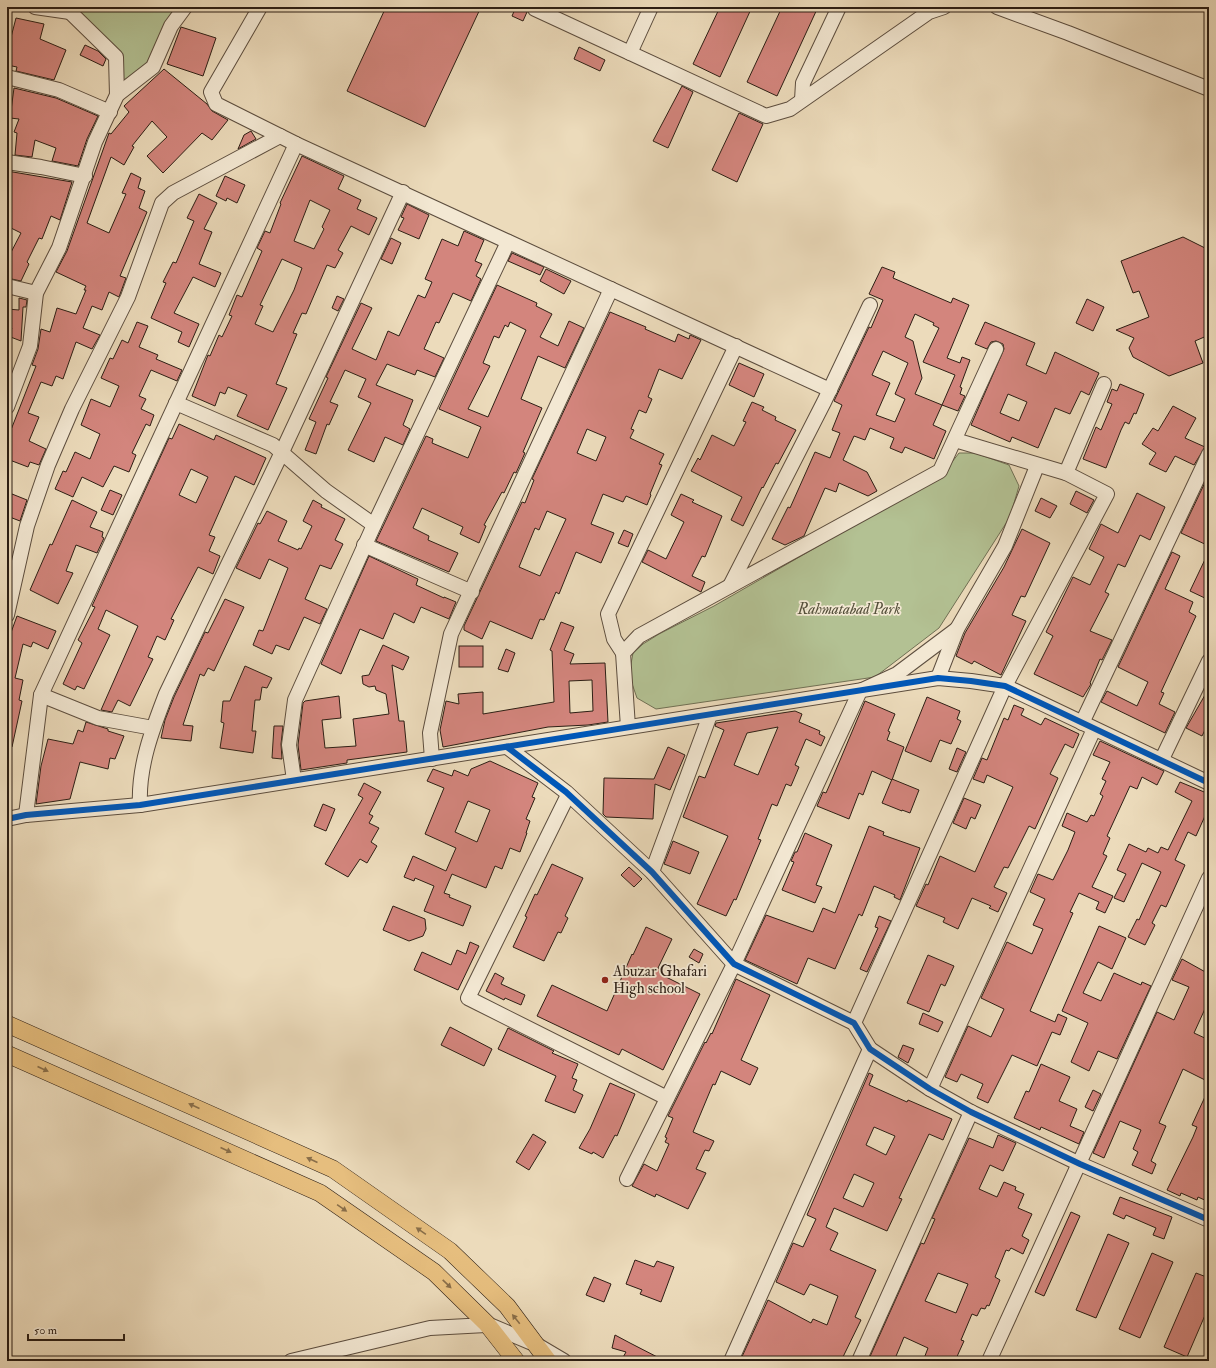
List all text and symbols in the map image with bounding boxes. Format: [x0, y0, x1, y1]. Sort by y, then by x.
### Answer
park label: Rahmatabad Park [797, 600, 900, 619]
place label: Abuzar Ghafari High school [612, 962, 707, 998]
marker: Abuzar Ghafari High school [600, 975, 610, 985]
one-way arrow [37, 1067, 49, 1073]
one-way arrow [188, 1103, 200, 1110]
one-way arrow [220, 1147, 231, 1153]
one-way arrow [307, 1157, 318, 1163]
one-way arrow [336, 1204, 347, 1212]
one-way arrow [416, 1227, 427, 1235]
one-way arrow [442, 1280, 452, 1289]
one-way arrow [512, 1313, 521, 1324]
scale bar [28, 1316, 124, 1342]
text: 50 m [34, 1323, 58, 1338]

